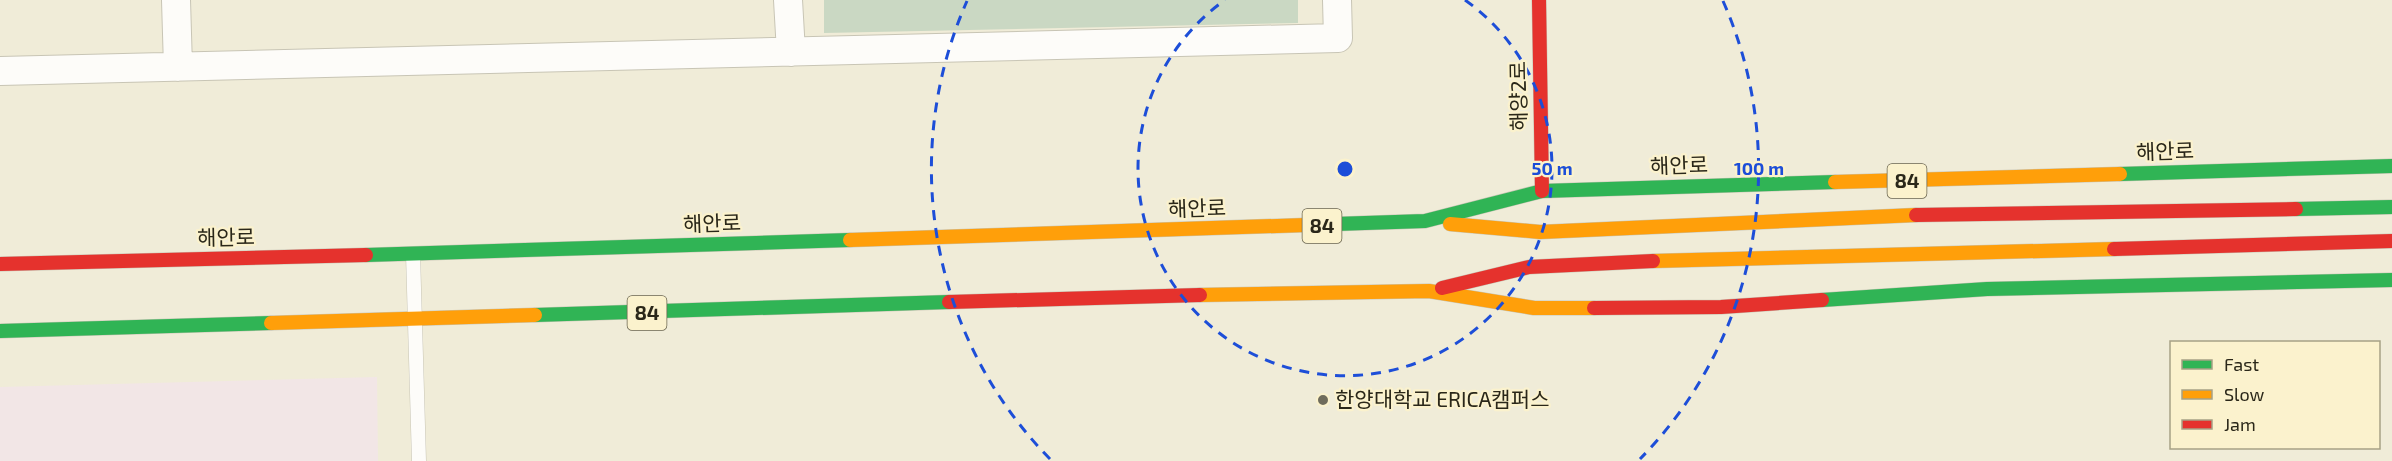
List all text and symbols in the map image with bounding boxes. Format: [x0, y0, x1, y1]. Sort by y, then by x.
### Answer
street label: 해양2로 [1504, 61, 1531, 131]
street label: 해안로 [2136, 137, 2194, 164]
street label: 해안로 [1650, 151, 1708, 178]
text: 50 m [1531, 157, 1573, 179]
text: 100 m [1734, 157, 1784, 179]
centre of rings [1335, 159, 1355, 179]
road number: 84 [1888, 164, 1926, 198]
street label: 해안로 [1168, 194, 1226, 221]
street label: 해안로 [683, 209, 741, 236]
road number: 84 [1302, 209, 1342, 243]
street label: 해안로 [197, 223, 255, 250]
road number: 84 [628, 296, 666, 330]
legend [2170, 341, 2380, 449]
text: Fast [2224, 353, 2259, 375]
text: Slow [2224, 383, 2265, 405]
place label: 한양대학교 ERICA캠퍼스 [1335, 386, 1550, 411]
marker: 한양대학교 ERICA캠퍼스 [1316, 393, 1330, 407]
text: Jam [2224, 413, 2256, 435]

